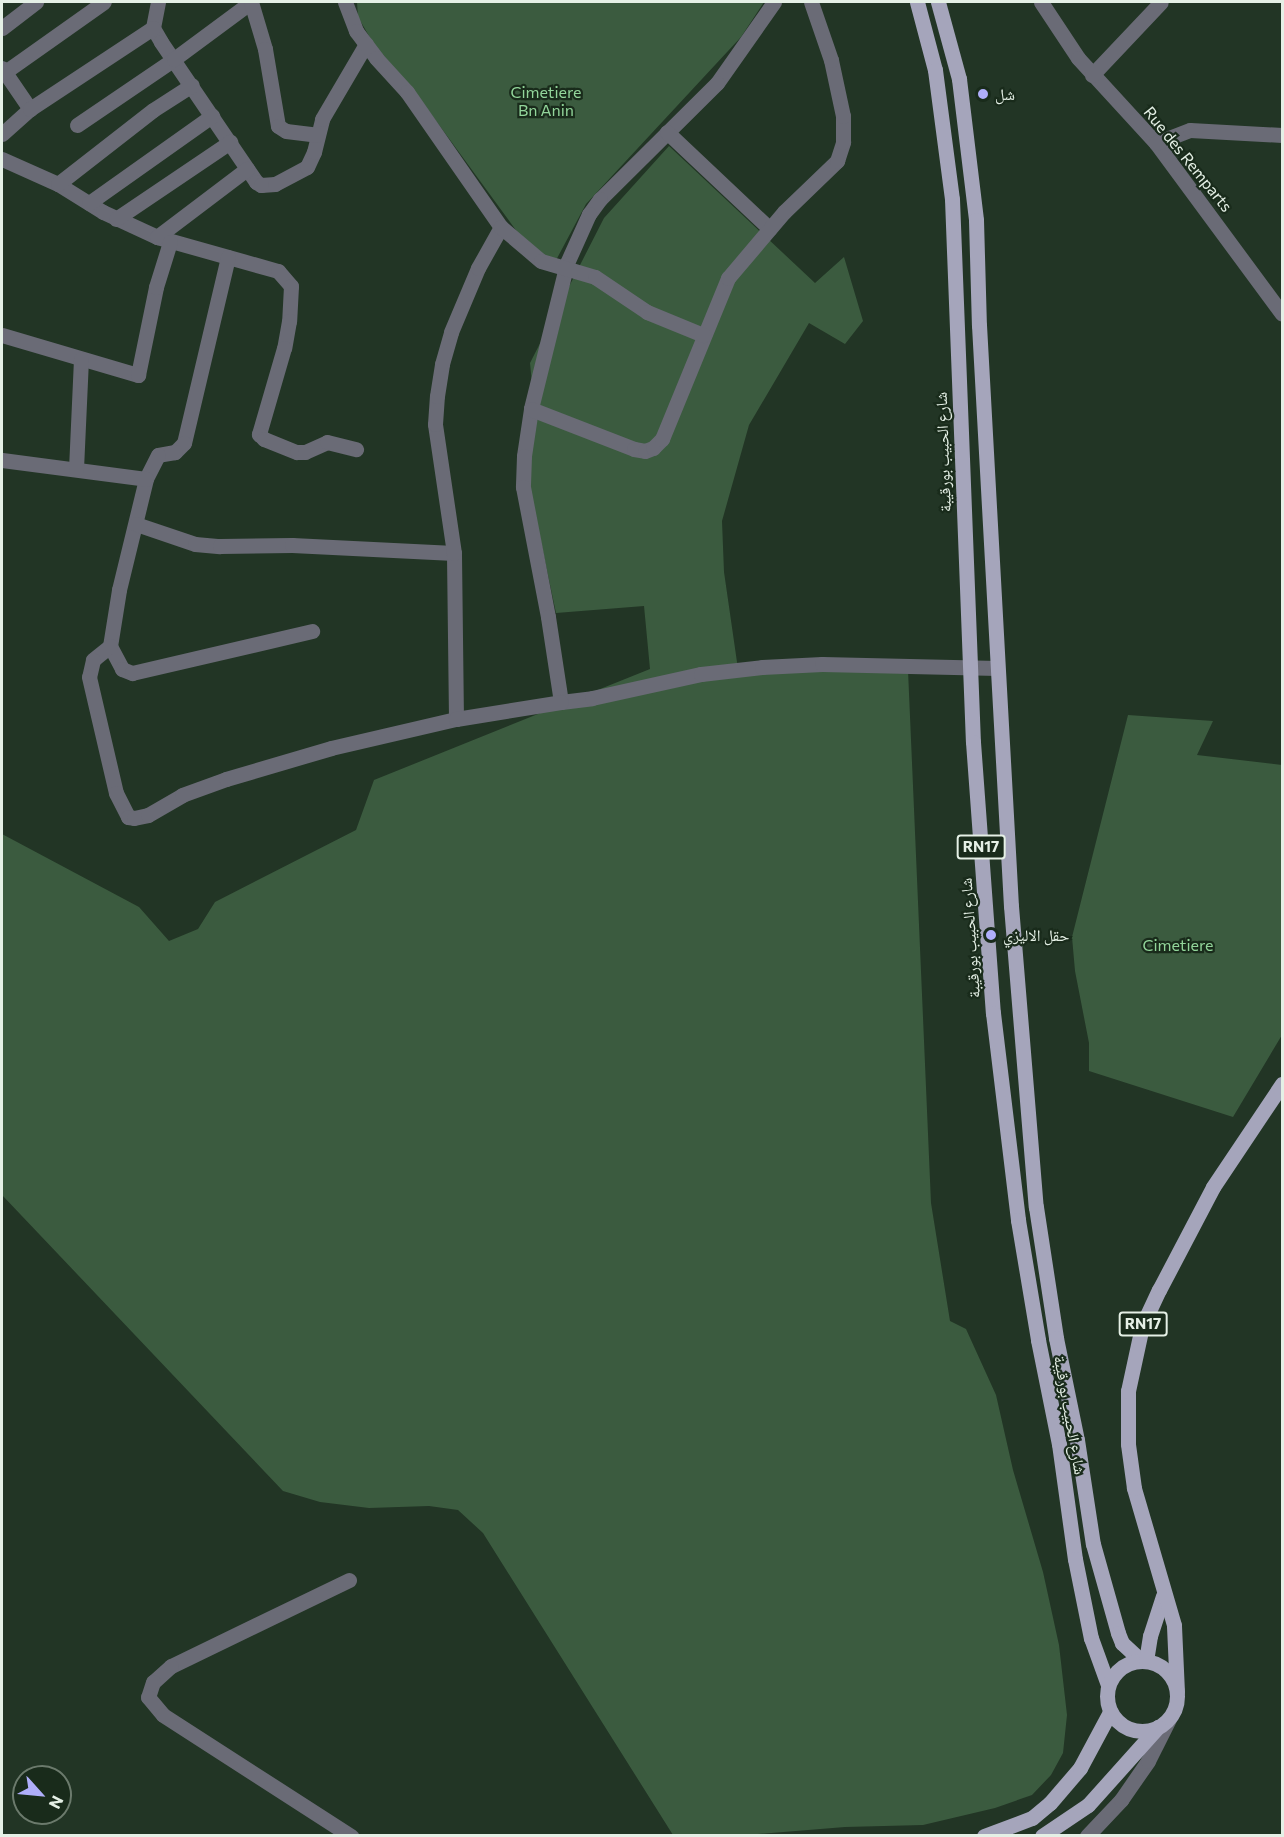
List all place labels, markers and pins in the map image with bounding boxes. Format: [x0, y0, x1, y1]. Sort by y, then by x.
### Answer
place label: شل [995, 84, 1015, 104]
marker: شل [976, 87, 990, 101]
place label: حقل الاليزي [1003, 925, 1069, 945]
marker: حقل الاليزي [984, 928, 998, 942]

